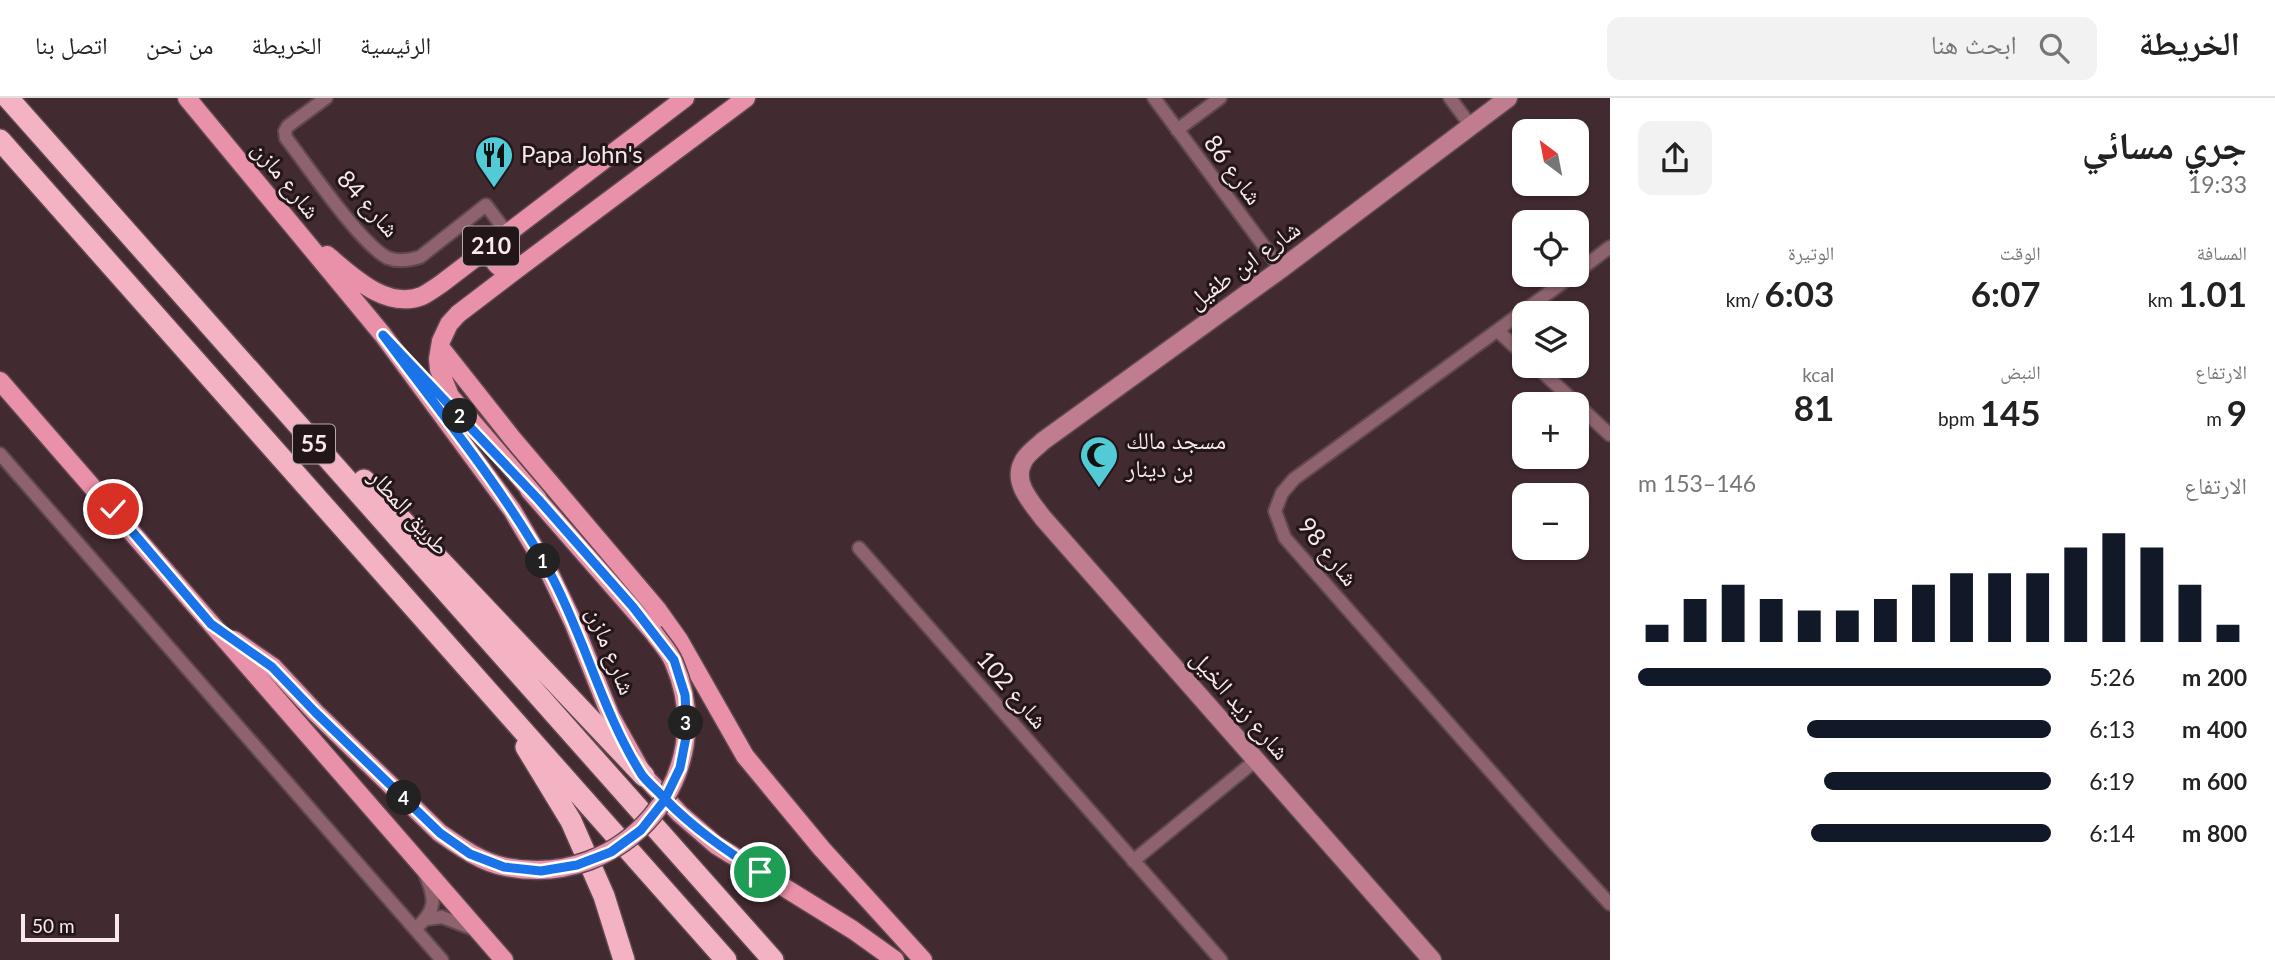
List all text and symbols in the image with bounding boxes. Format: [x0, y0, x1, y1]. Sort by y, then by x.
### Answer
search box [1607, 17, 2097, 80]
text: الخريطة [2139, 22, 2240, 62]
text: ابحث هنا [1931, 28, 2017, 60]
icon: search [2035, 29, 2073, 67]
text: اتصل بنا [35, 30, 108, 59]
text: من نحن [146, 30, 213, 59]
text: الخريطة [251, 30, 322, 59]
text: الرئيسية [360, 30, 431, 59]
north arrow [1512, 119, 1589, 196]
map controls [1512, 119, 1589, 560]
button: share [1638, 121, 1712, 195]
text: جري مسائي [2082, 121, 2247, 167]
street label: شارع 86 [1197, 129, 1270, 211]
street label: شارع مازن [245, 134, 327, 225]
restaurant icon: Papa John's [473, 134, 515, 189]
place label: Papa John's [521, 139, 643, 168]
street label: شارع 84 [330, 164, 407, 244]
text: 19:33 [2188, 170, 2247, 198]
button: locate [1512, 210, 1589, 287]
street label: شارع ابن طفيل [1181, 213, 1306, 316]
road number: 210 [463, 226, 519, 266]
text: الوتيرة [1788, 241, 1834, 264]
text: الوقت [2000, 241, 2041, 264]
text: المسافة [2197, 241, 2247, 264]
text: 6:03 [1764, 272, 1834, 314]
text: 6:07 [1971, 272, 2041, 314]
text: 1.01 [2178, 272, 2247, 314]
text: /km [1726, 288, 1764, 311]
text: km [2148, 288, 2178, 311]
button: layers [1512, 301, 1589, 378]
text: النبض [2000, 360, 2041, 383]
text: الارتفاع [2195, 360, 2247, 383]
text: kcal [1802, 363, 1834, 386]
text: 81 [1794, 386, 1834, 428]
text: 145 [1980, 391, 2041, 433]
text: 9 [2227, 391, 2247, 433]
button: + [1512, 392, 1589, 469]
pin: 2 [442, 398, 477, 434]
text: 2 [454, 404, 465, 427]
text: bpm [1938, 407, 1980, 430]
text: m [2206, 407, 2227, 430]
road number: 55 [293, 424, 335, 464]
place label: مسجد مالك بن دينار [1125, 425, 1226, 483]
mosque icon: مسجد مالك بن دينار [1078, 434, 1120, 489]
street label: طريق المطار [362, 461, 457, 561]
text: 146–153 m [1638, 469, 1756, 497]
text: الارتفاع [2184, 471, 2247, 499]
pin [83, 479, 143, 539]
button: − [1512, 483, 1589, 560]
icon: check [94, 490, 132, 528]
street label: شارع 98 [1291, 511, 1365, 592]
pin: 1 [526, 544, 560, 578]
text: 1 [537, 549, 548, 572]
street label: شارع مازن [580, 602, 643, 699]
street label: شارع زيد الخيل [1184, 643, 1297, 766]
street label: شارع 102 [970, 644, 1055, 735]
text: 5:26 [2089, 663, 2135, 691]
text: 200 m [2182, 663, 2247, 691]
pin: 3 [668, 706, 704, 740]
text: 3 [680, 711, 691, 734]
text: 6:13 [2089, 715, 2135, 743]
text: 400 m [2182, 715, 2247, 743]
text: 6:19 [2089, 767, 2135, 795]
text: 600 m [2182, 767, 2247, 795]
pin: 4 [386, 780, 422, 816]
text: 4 [398, 786, 409, 809]
text: 6:14 [2089, 819, 2135, 847]
text: 800 m [2182, 819, 2247, 847]
pin [730, 842, 790, 902]
icon: arrive [741, 853, 779, 891]
scale bar [21, 911, 119, 943]
text: 50 m [32, 914, 75, 937]

